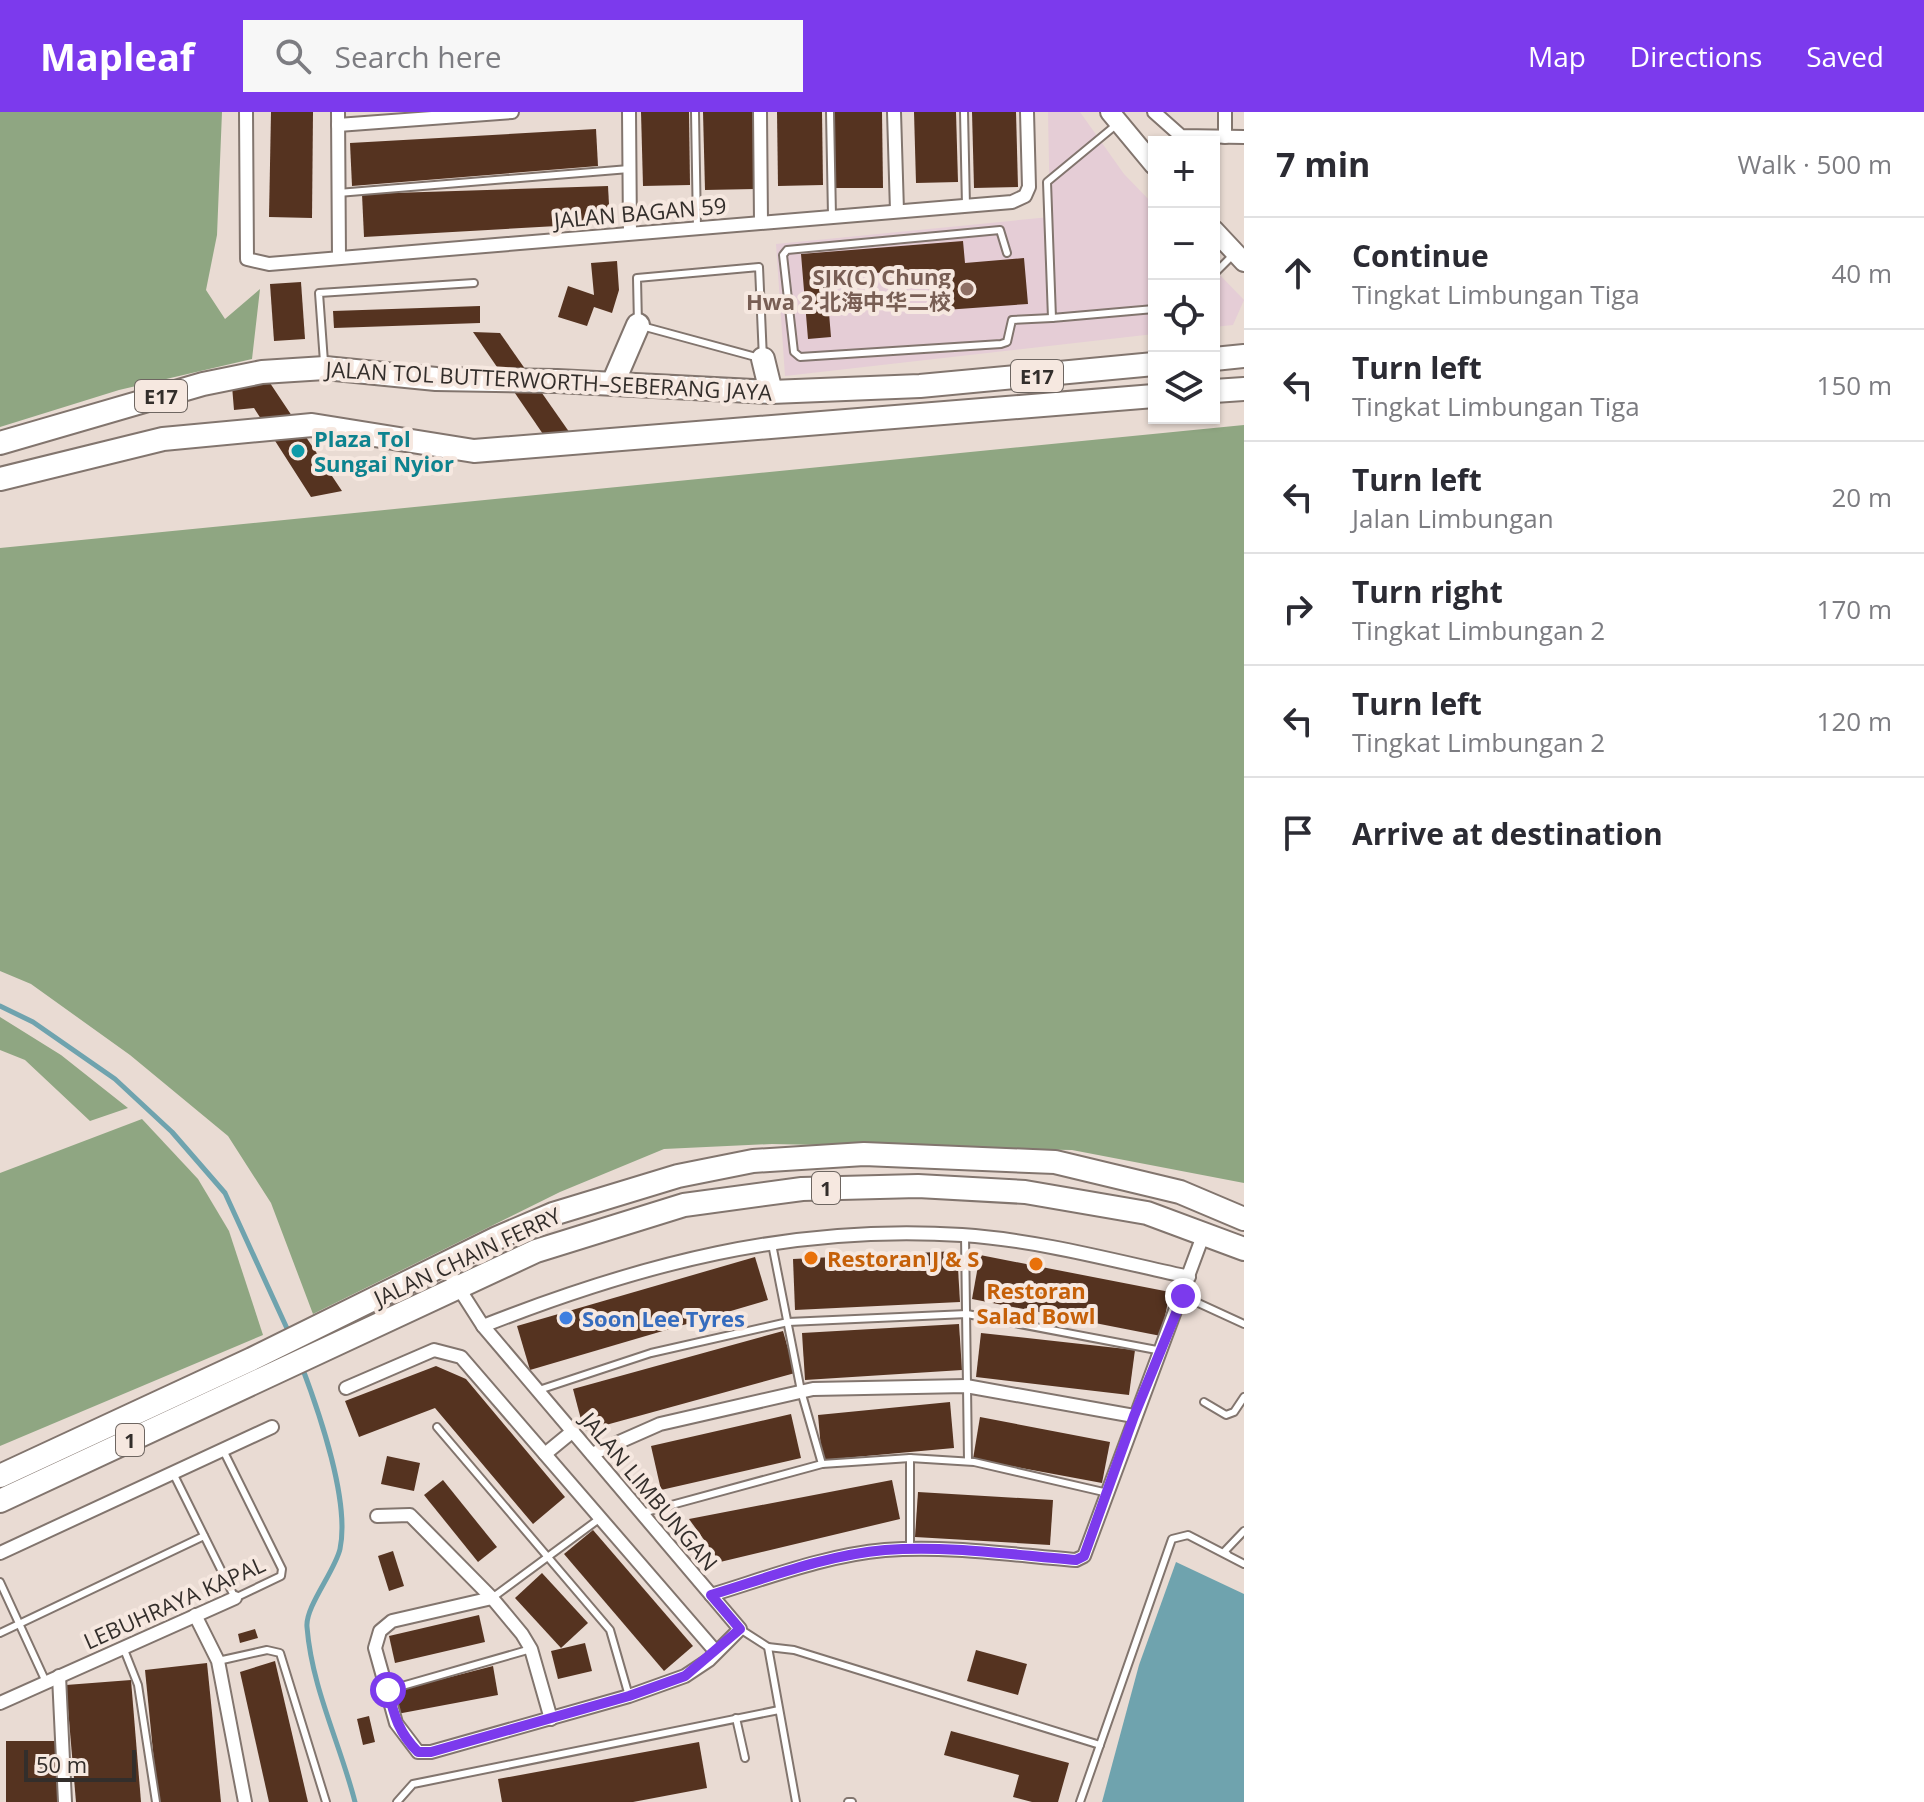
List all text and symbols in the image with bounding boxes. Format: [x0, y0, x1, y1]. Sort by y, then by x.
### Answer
search box [243, 20, 803, 92]
text: Mapleaf [40, 30, 195, 82]
icon: search [271, 34, 315, 78]
text: Search here [335, 36, 502, 77]
text: Map [1528, 37, 1586, 75]
text: Directions [1630, 37, 1762, 75]
text: Saved [1806, 37, 1884, 75]
map controls [1148, 136, 1220, 424]
button: + [1148, 136, 1220, 208]
text: 7 min [1276, 141, 1370, 187]
text: Walk · 500 m [1738, 146, 1892, 182]
street label: JALAN BAGAN 59 [551, 190, 727, 235]
button: − [1148, 208, 1220, 280]
text: Continue [1352, 235, 1489, 276]
icon: ahead [1276, 251, 1320, 295]
text: 40 m [1831, 255, 1892, 291]
place label: SJK(C) Chung Hwa 2 北海中华二校 [746, 261, 952, 316]
text: Tingkat Limbungan Tiga [1352, 276, 1640, 312]
marker: SJK(C) Chung Hwa 2 北海中华二校 [958, 280, 976, 298]
button: locate [1148, 280, 1220, 352]
text: Turn left [1352, 347, 1482, 388]
button: layers [1148, 352, 1220, 424]
street label: JALAN TOL BUTTERWORTH–SEBERANG JAYA [323, 353, 773, 407]
road number: E17 [1011, 360, 1063, 392]
icon: left [1276, 363, 1320, 407]
text: 150 m [1817, 367, 1892, 403]
road number: E17 [135, 380, 187, 412]
text: Tingkat Limbungan Tiga [1352, 388, 1640, 424]
place label: Plaza Tol Sungai Nyior [314, 423, 454, 478]
marker: Plaza Tol Sungai Nyior [289, 442, 307, 460]
text: Turn left [1352, 459, 1482, 500]
icon: left [1276, 475, 1320, 519]
text: 20 m [1831, 479, 1892, 515]
text: Jalan Limbungan [1352, 500, 1554, 536]
text: Turn right [1352, 571, 1503, 612]
icon: right [1276, 587, 1320, 631]
text: 170 m [1817, 591, 1892, 627]
text: Tingkat Limbungan 2 [1352, 612, 1605, 648]
text: Turn left [1352, 683, 1482, 724]
icon: left [1276, 699, 1320, 743]
text: 120 m [1817, 703, 1892, 739]
text: Tingkat Limbungan 2 [1352, 724, 1605, 760]
icon: arrive [1276, 811, 1320, 855]
text: Arrive at destination [1352, 813, 1663, 854]
road number: 1 [812, 1172, 840, 1204]
street label: JALAN CHAIN FERRY [367, 1199, 566, 1313]
place label: Restoran J & S [827, 1243, 979, 1273]
marker: Restoran J & S [802, 1249, 820, 1267]
marker: Restoran Salad Bowl [1027, 1255, 1045, 1273]
place label: Restoran Salad Bowl [977, 1275, 1096, 1330]
route end [1165, 1278, 1201, 1314]
place label: Soon Lee Tyres [582, 1303, 745, 1333]
marker: Soon Lee Tyres [557, 1309, 575, 1327]
street label: JALAN LIMBUNGAN [574, 1404, 725, 1577]
road number: 1 [116, 1424, 144, 1456]
street label: LEBUHRAYA KAPAL [79, 1549, 269, 1655]
route start [370, 1672, 406, 1708]
scale bar [24, 1746, 136, 1782]
text: 50 m [36, 1749, 87, 1779]

